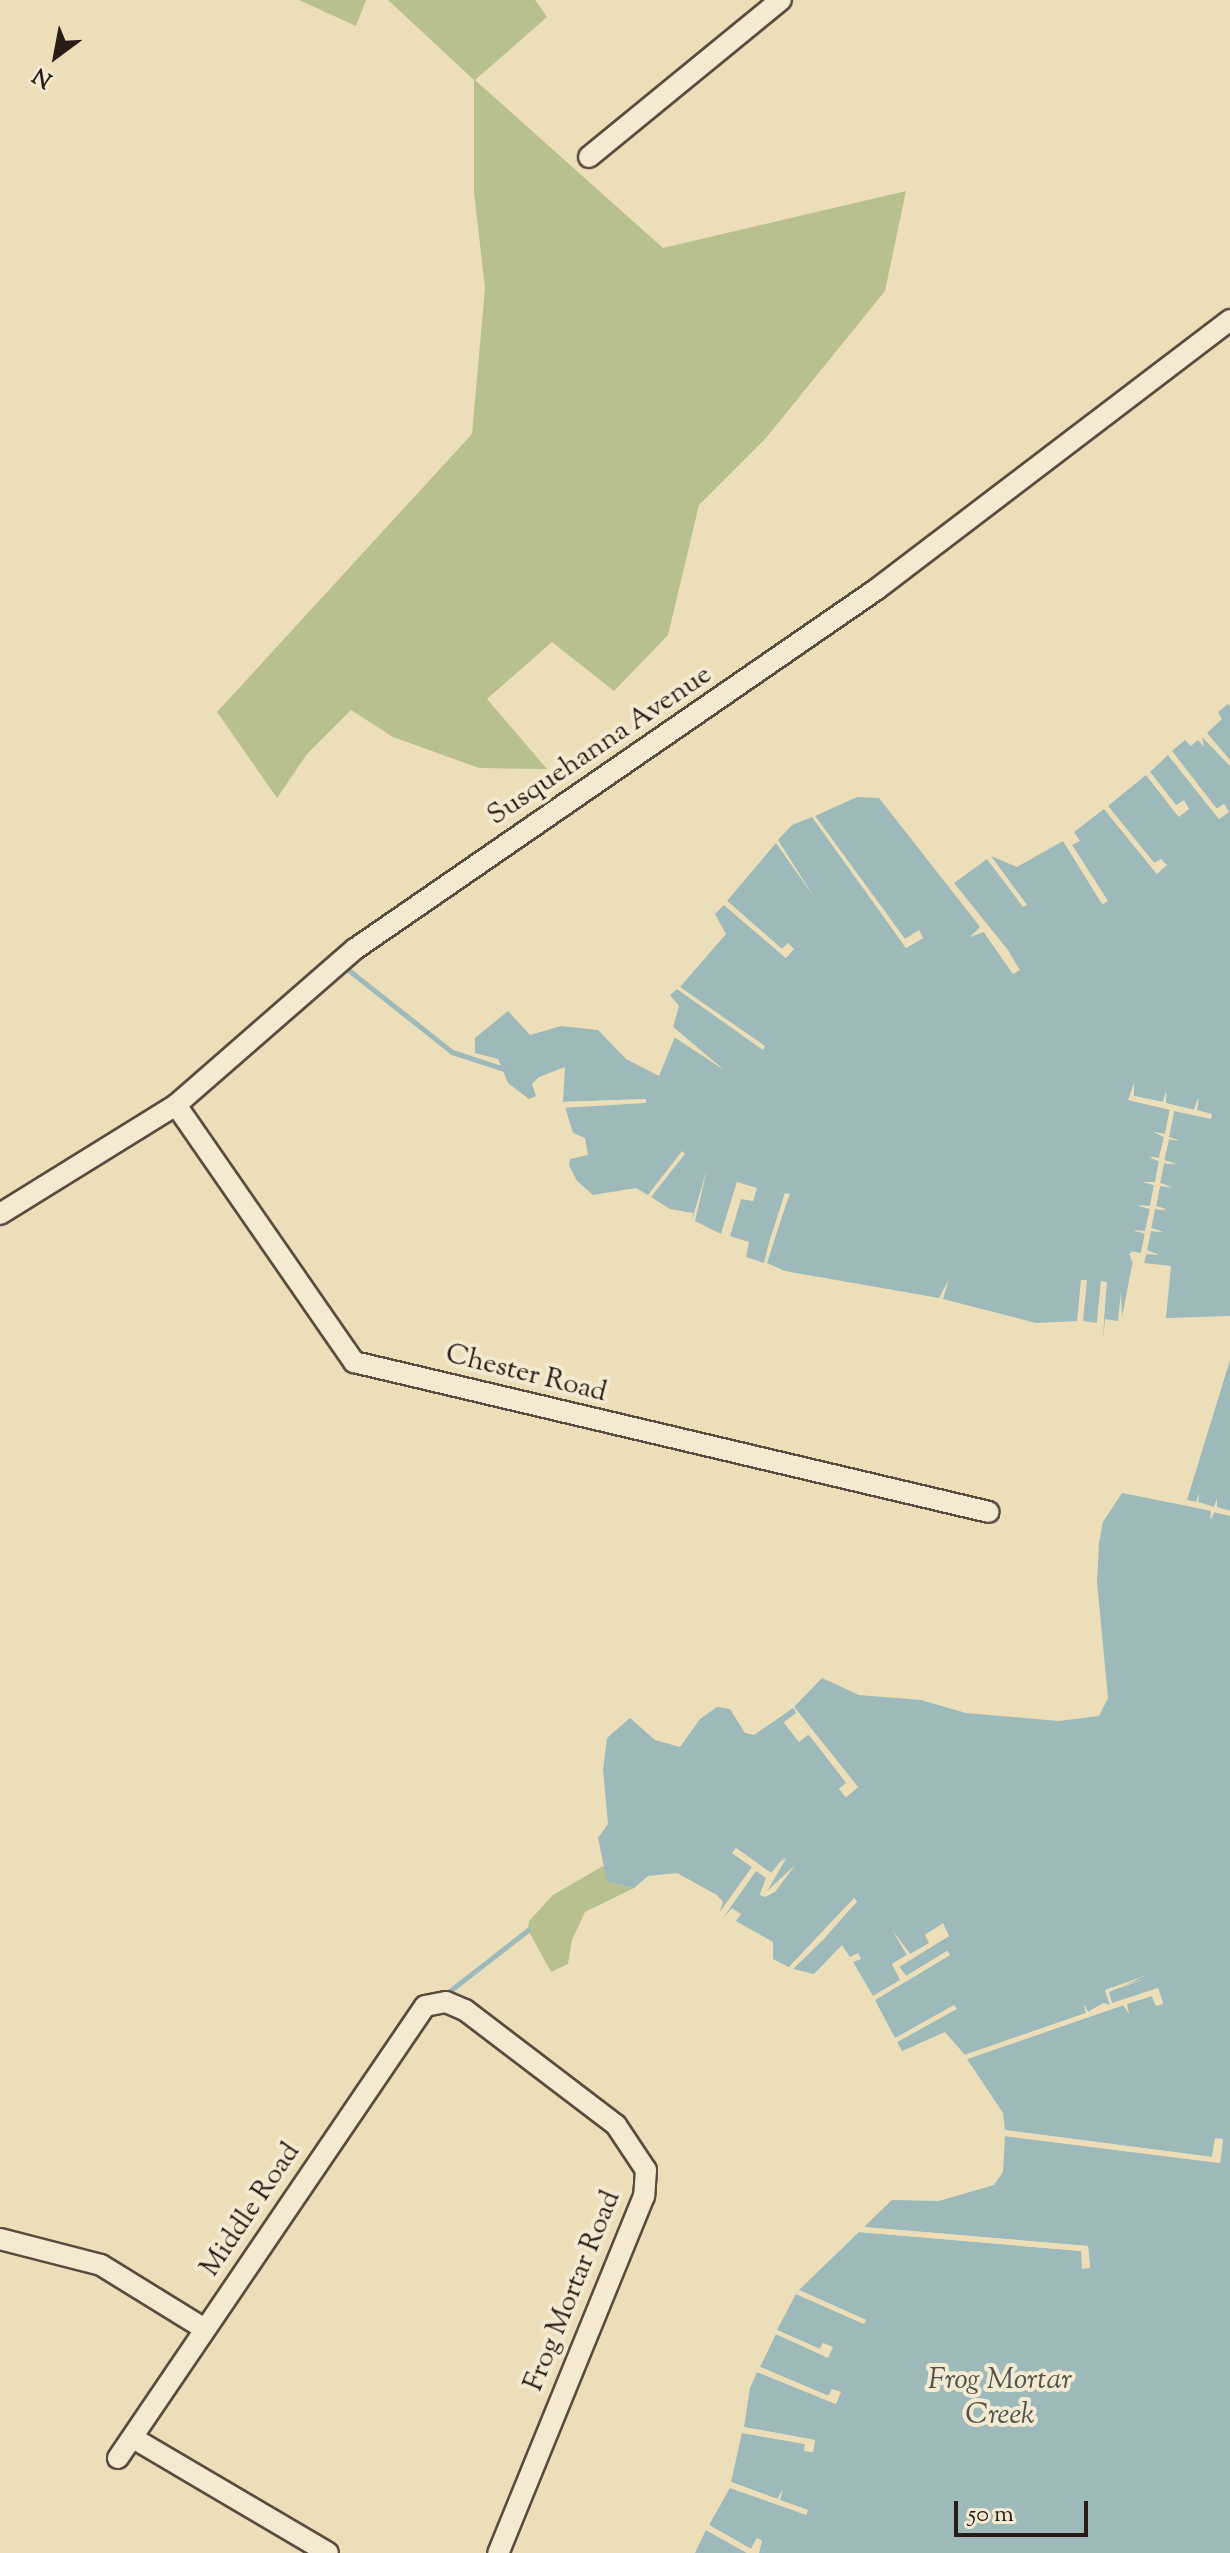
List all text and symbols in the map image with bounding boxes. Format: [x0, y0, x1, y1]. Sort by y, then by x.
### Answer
north arrow [16, 16, 96, 96]
text: N [27, 58, 59, 95]
street label: Susquehanna Avenue [482, 659, 718, 833]
street label: Chester Road [442, 1338, 610, 1410]
street label: Middle Road [194, 2137, 308, 2283]
street label: Frog Mortar Road [517, 2186, 629, 2396]
water label: Frog Mortar Creek [928, 2363, 1072, 2434]
scale bar [958, 2485, 1092, 2535]
text: 50 m [968, 2498, 1014, 2532]

